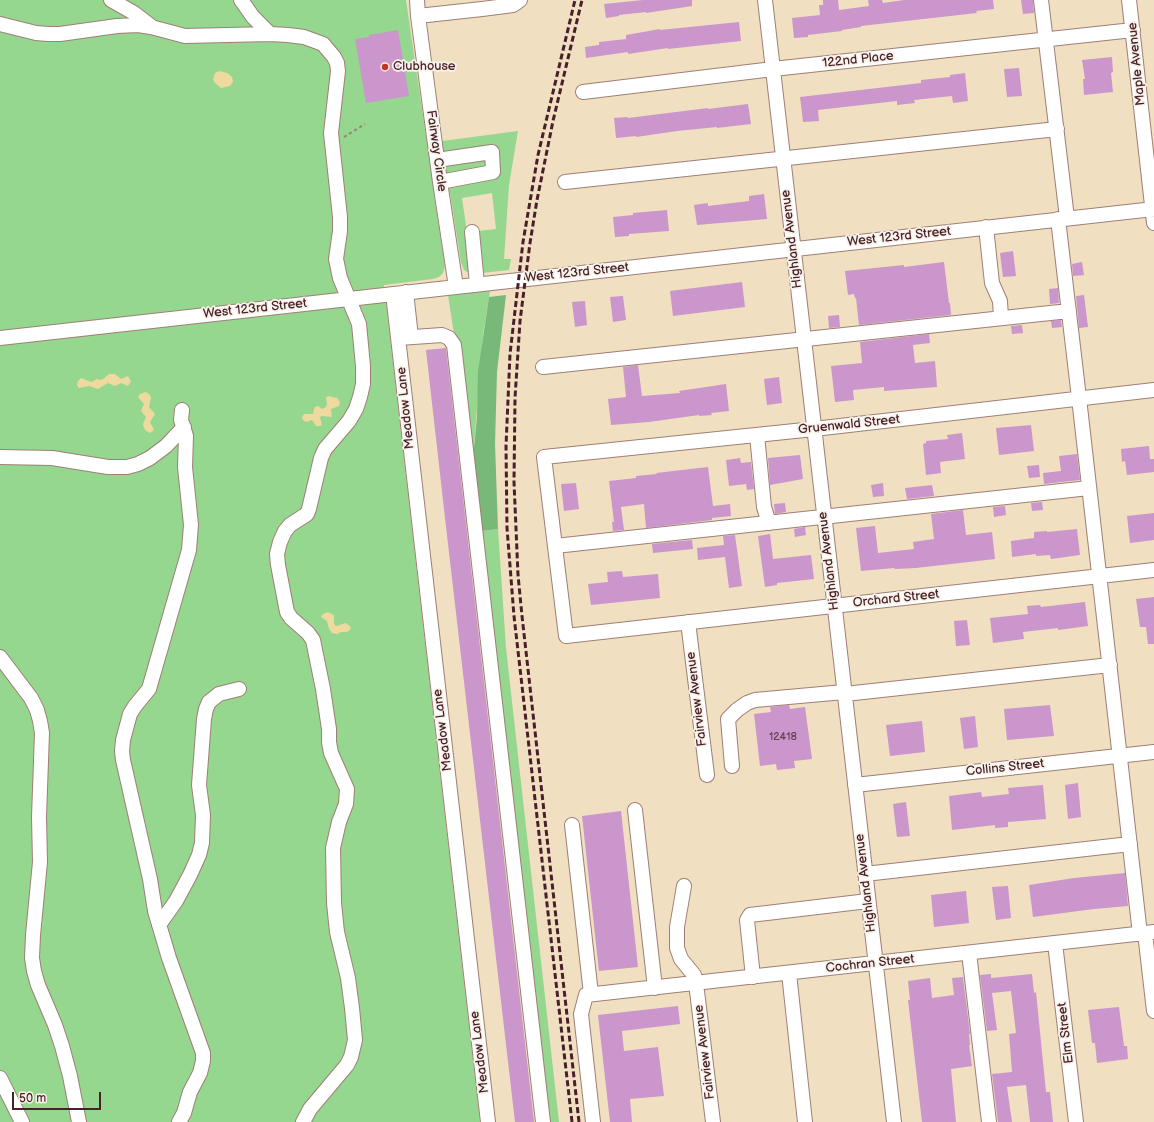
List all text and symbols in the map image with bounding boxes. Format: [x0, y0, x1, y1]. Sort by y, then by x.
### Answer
street label: Maple Avenue [1125, 22, 1149, 106]
street label: 122nd Place [822, 48, 894, 72]
place label: Clubhouse [393, 59, 456, 75]
marker: Clubhouse [380, 62, 390, 72]
street label: Fairway Circle [423, 109, 449, 193]
street label: Highland Avenue [778, 189, 806, 289]
street label: West 123rd Street [846, 224, 952, 250]
street label: West 123rd Street [524, 260, 630, 286]
street label: West 123rd Street [202, 296, 308, 322]
street label: Meadow Lane [394, 366, 418, 450]
street label: Gruenwald Street [797, 412, 901, 438]
street label: Highland Avenue [815, 511, 843, 611]
street label: Orchard Street [852, 587, 940, 611]
street label: Fairview Avenue [683, 651, 711, 747]
street label: Meadow Lane [430, 688, 456, 772]
house number: 12418 [769, 730, 797, 744]
street label: Collins Street [965, 756, 1045, 780]
street label: Highland Avenue [852, 833, 880, 933]
street label: Cochran Street [825, 952, 915, 976]
street label: Elm Street [1055, 1002, 1077, 1064]
street label: Fairview Avenue [691, 1004, 719, 1100]
street label: Meadow Lane [467, 1010, 493, 1094]
scale bar [14, 1084, 103, 1110]
text: 50 m [19, 1091, 46, 1106]

